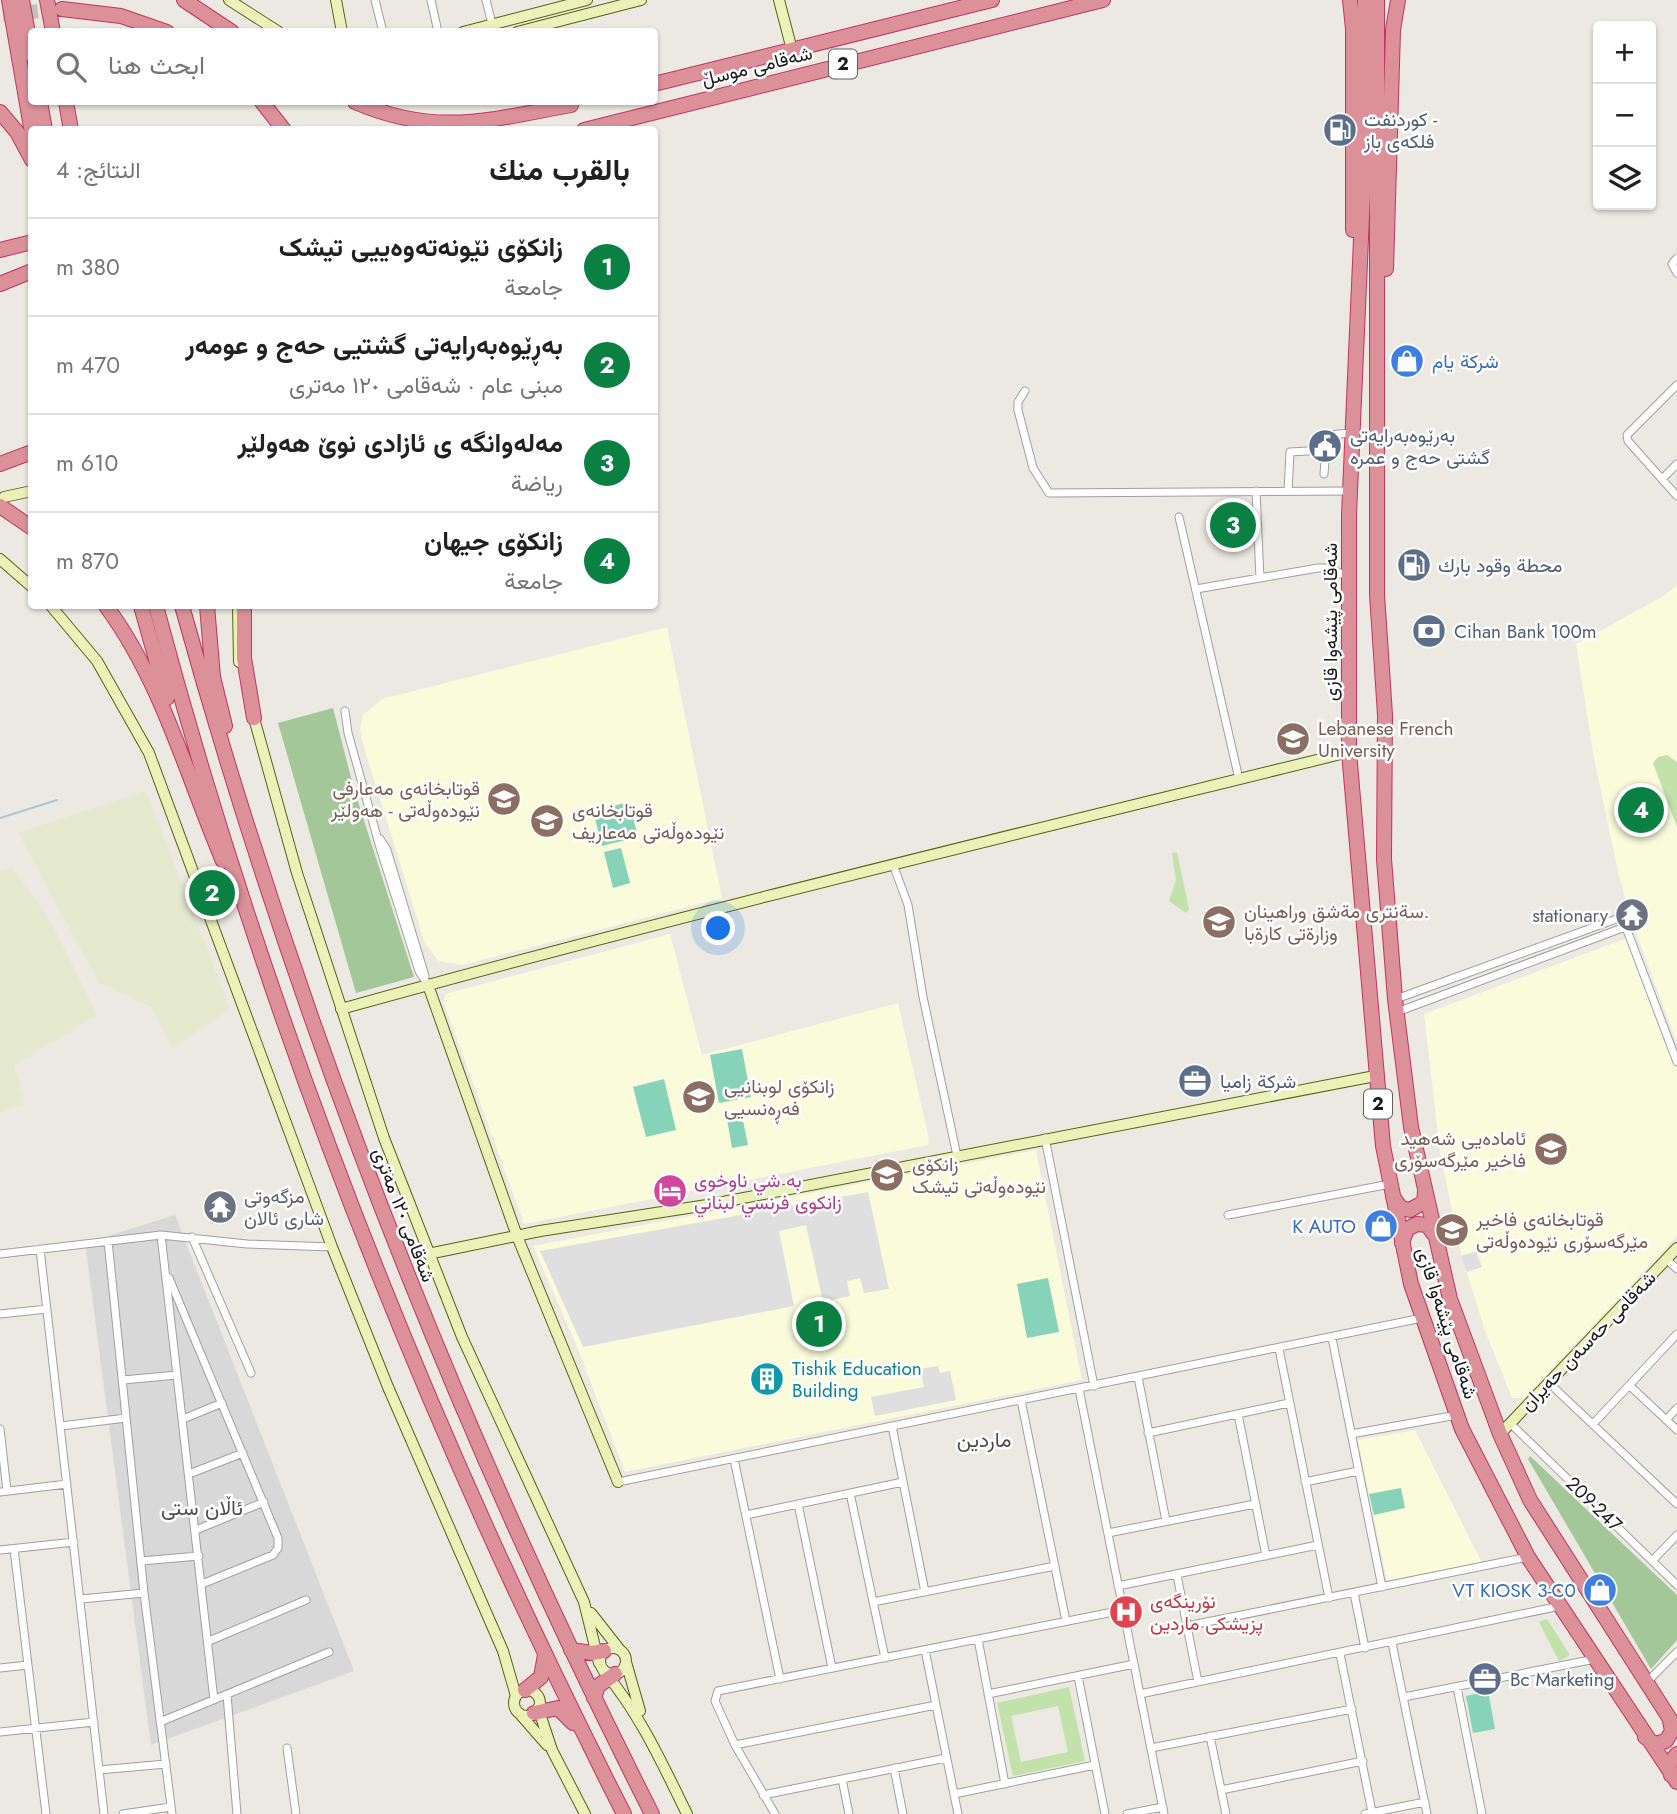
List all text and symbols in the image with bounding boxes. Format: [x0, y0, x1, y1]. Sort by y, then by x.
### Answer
map controls [1593, 21, 1656, 210]
button: + [1593, 21, 1656, 84]
search box [28, 28, 658, 105]
street label: شەقامی موسڵ [699, 39, 815, 93]
text: ابحث هنا [108, 46, 205, 84]
icon: search [52, 48, 90, 86]
road number: 2 [829, 50, 857, 78]
button: − [1593, 84, 1656, 147]
place label: كوردنفت - فلكه‌ی باز [1363, 106, 1437, 155]
fuel station icon: كوردنفت - فلكه‌ی باز [1321, 111, 1359, 149]
button: layers [1593, 147, 1656, 210]
text: بالقرب منك [489, 148, 630, 191]
text: النتائج: 4 [56, 153, 141, 187]
text: زانکۆی نێونەتەوەییی تیشک [279, 228, 563, 266]
text: 380 m [56, 250, 120, 284]
text: 1 [601, 250, 613, 284]
text: جامعة [504, 270, 563, 304]
text: بەڕێوەبەرایەتی گشتیی حەج و عومەر [185, 326, 563, 364]
shop icon: شرکة یام [1388, 342, 1426, 380]
text: 470 m [56, 348, 120, 382]
text: 2 [599, 348, 615, 382]
place label: شرکة یام [1432, 348, 1499, 375]
text: مبنى عام · شەقامی ١٢٠ مەتری [289, 368, 563, 402]
place label: بەرێوەبەرایەتی گشتی حەج و عمرە [1350, 422, 1490, 471]
text: مەلەوانگە ی ئازادی نوێ هەولێر [237, 424, 563, 462]
public building icon: بەرێوەبەرایەتی گشتی حەج و عمرە [1306, 427, 1344, 465]
text: 610 m [56, 446, 118, 480]
text: 3 [600, 446, 614, 480]
text: رياضة [511, 466, 563, 500]
pin: 3 [1210, 499, 1256, 551]
text: زانکۆی جیھان [424, 522, 563, 560]
street label: شەقامی پێشەوا قازی [1317, 543, 1344, 701]
text: 870 m [56, 544, 119, 578]
text: 4 [599, 544, 615, 578]
fuel station icon: محطة وقود بارك [1395, 546, 1433, 584]
place label: محطة وقود بارك [1438, 552, 1562, 579]
text: جامعة [504, 564, 563, 598]
bank icon: Cihan Bank 100m [1410, 612, 1448, 650]
place label: Cihan Bank 100m [1454, 618, 1597, 645]
place label: Lebanese French University [1318, 715, 1453, 764]
school or university icon: Lebanese French University [1274, 720, 1312, 758]
place label: قوتابخانەی مەعارفی نێودەوڵەتی - هەولێر [330, 775, 480, 824]
school or university icon: قوتابخانەی مەعارفی نێودەوڵەتی - هەولێر [485, 780, 523, 818]
pin: 4 [1618, 784, 1664, 836]
place label: قوتابخانەی نێودەوڵەتی مەعاریف [572, 797, 724, 846]
school or university icon: قوتابخانەی نێودەوڵەتی مەعاریف [528, 802, 566, 840]
pin: 2 [189, 867, 235, 919]
temple icon: stationary [1613, 896, 1651, 934]
place label: سةنترى مةشق وراهينان. وزارةتى كارةبا [1244, 898, 1429, 947]
place label: stationary [1532, 902, 1609, 929]
school or university icon: سةنترى مةشق وراهينان. وزارةتى كارةبا [1200, 903, 1238, 941]
your location [701, 911, 735, 945]
office icon: شركة زاميا [1176, 1062, 1214, 1100]
place label: شركة زاميا [1220, 1068, 1296, 1095]
place label: زانکۆی لوبنانیی فەڕەنسیی [724, 1073, 834, 1124]
school or university icon: زانکۆی لوبنانیی فەڕەنسیی [680, 1078, 718, 1116]
road number: 2 [1364, 1090, 1392, 1119]
place label: ئامادەیی شەهید فاخیر مێرگەسۆری [1394, 1125, 1526, 1174]
school or university icon: ئامادەیی شەهید فاخیر مێرگەسۆری [1532, 1130, 1570, 1168]
street label: شەقامی ١٢٠ مەتری [366, 1144, 442, 1286]
place label: زانکۆی نێودەوڵەتی تیشک [912, 1151, 1046, 1200]
school or university icon: زانکۆی نێودەوڵەتی تیشک [868, 1156, 906, 1194]
place label: به شي ناوخوى زانكوى فرنسي لبناني [694, 1167, 842, 1218]
hotel icon: به شي ناوخوى زانكوى فرنسي لبناني [651, 1172, 689, 1210]
place label: مزگەوتی شاری ئالان [244, 1183, 324, 1232]
temple icon: مزگەوتی شاری ئالان [201, 1188, 239, 1226]
place label: قوتابخانەی فاخیر مێرگەسۆری نێودەوڵەتی [1475, 1206, 1648, 1255]
shop icon: K AUTO [1362, 1207, 1400, 1245]
school or university icon: قوتابخانەی فاخیر مێرگەسۆری نێودەوڵەتی [1433, 1211, 1471, 1249]
place label: K AUTO [1292, 1213, 1356, 1240]
street label: شەقامی پێشەوا قازی [1410, 1243, 1484, 1403]
street label: شەقامی حەسەن حەیران [1514, 1265, 1662, 1417]
pin: 1 [796, 1298, 842, 1350]
place label: Tishik Education Building [792, 1355, 922, 1404]
building icon: Tishik Education Building [748, 1360, 786, 1398]
district label: ماردین [957, 1425, 1011, 1455]
street label: 209-247 [1560, 1470, 1628, 1538]
district label: ئاڵان ستی [161, 1493, 243, 1523]
shop icon: VT KIOSK 3-C0 [1581, 1571, 1619, 1609]
place label: VT KIOSK 3-C0 [1452, 1577, 1576, 1604]
place label: نۆرینگەی پزیشکی ماردین [1150, 1588, 1263, 1637]
hospital icon: نۆرینگەی پزیشکی ماردین [1107, 1593, 1145, 1631]
office icon: Bc Marketing [1466, 1660, 1504, 1698]
place label: Bc Marketing [1510, 1666, 1615, 1693]

